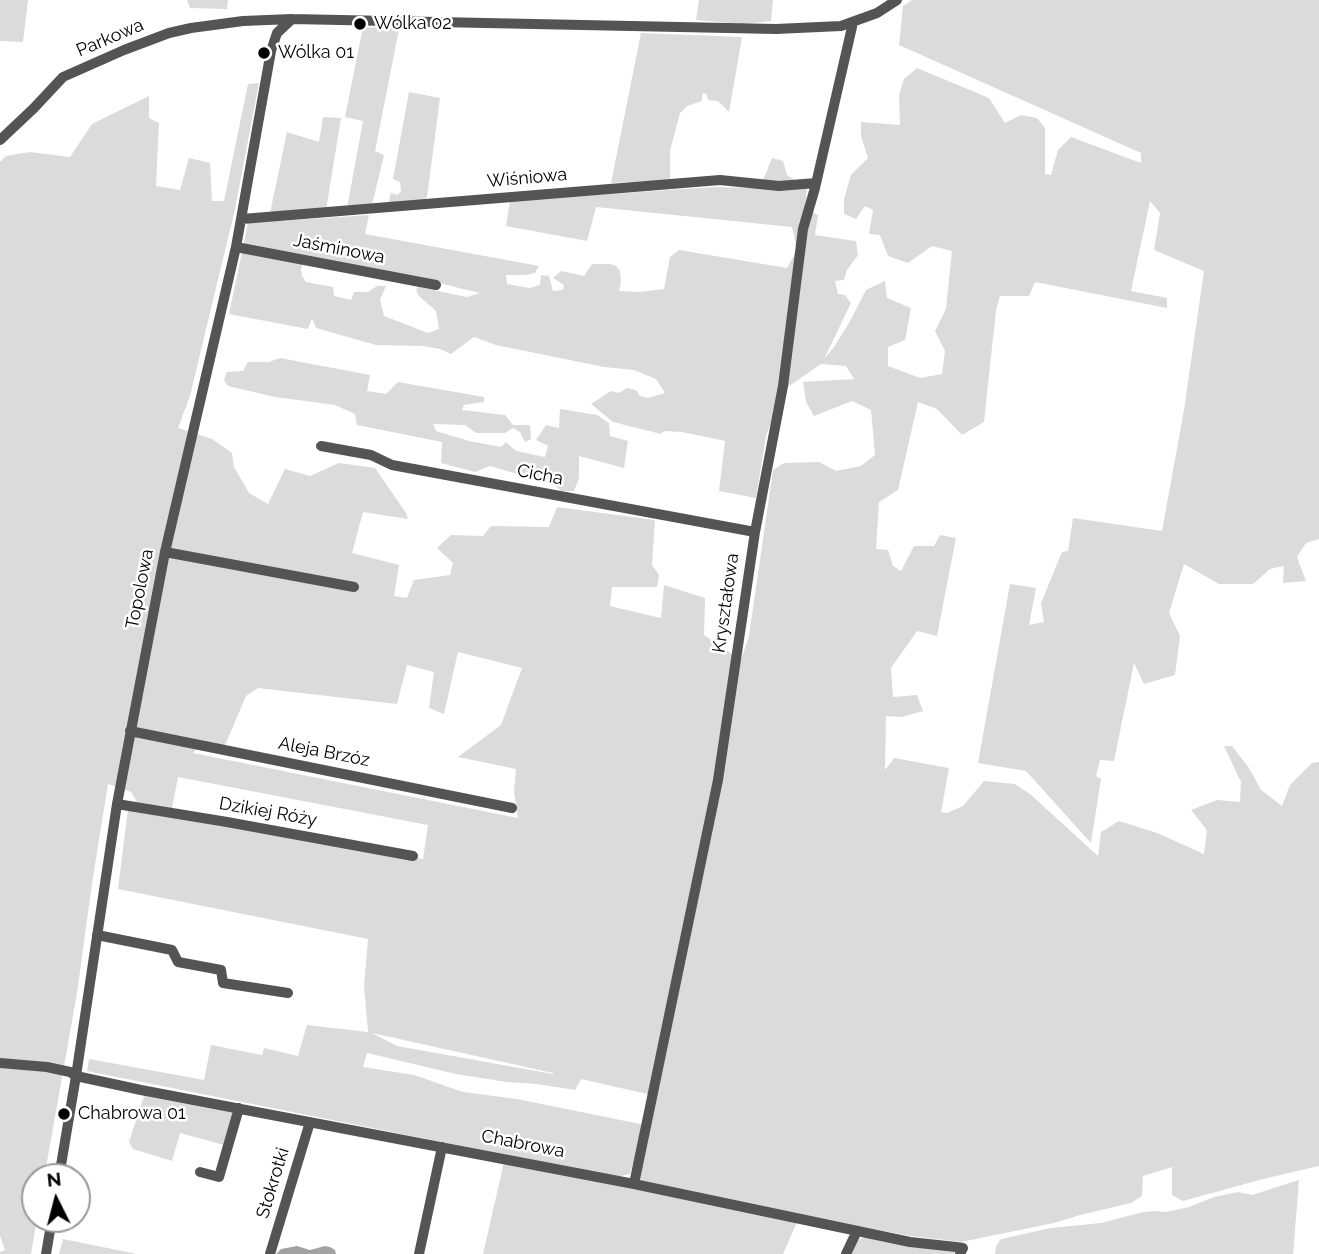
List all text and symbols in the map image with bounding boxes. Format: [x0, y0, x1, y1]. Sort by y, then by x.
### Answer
place label: Wólka 02 [374, 13, 452, 35]
street label: Parkowa [73, 14, 147, 62]
marker: Wólka 02 [352, 16, 368, 32]
place label: Wólka 01 [278, 42, 354, 64]
marker: Wólka 01 [256, 45, 272, 61]
street label: Wiśniowa [486, 164, 568, 192]
street label: Jaśminowa [292, 230, 386, 268]
street label: Cicha [515, 460, 565, 490]
street label: Topolowa [122, 547, 158, 631]
street label: Kryształowa [708, 552, 744, 654]
street label: Aleja Brzóz [277, 733, 371, 771]
street label: Dzikiej Róży [217, 793, 319, 831]
place label: Chabrowa 01 [78, 1103, 186, 1125]
marker: Chabrowa 01 [56, 1106, 72, 1122]
street label: Chabrowa [480, 1125, 566, 1163]
street label: Stokrotki [252, 1145, 294, 1221]
north arrow [21, 1163, 91, 1233]
text: N [46, 1167, 62, 1191]

